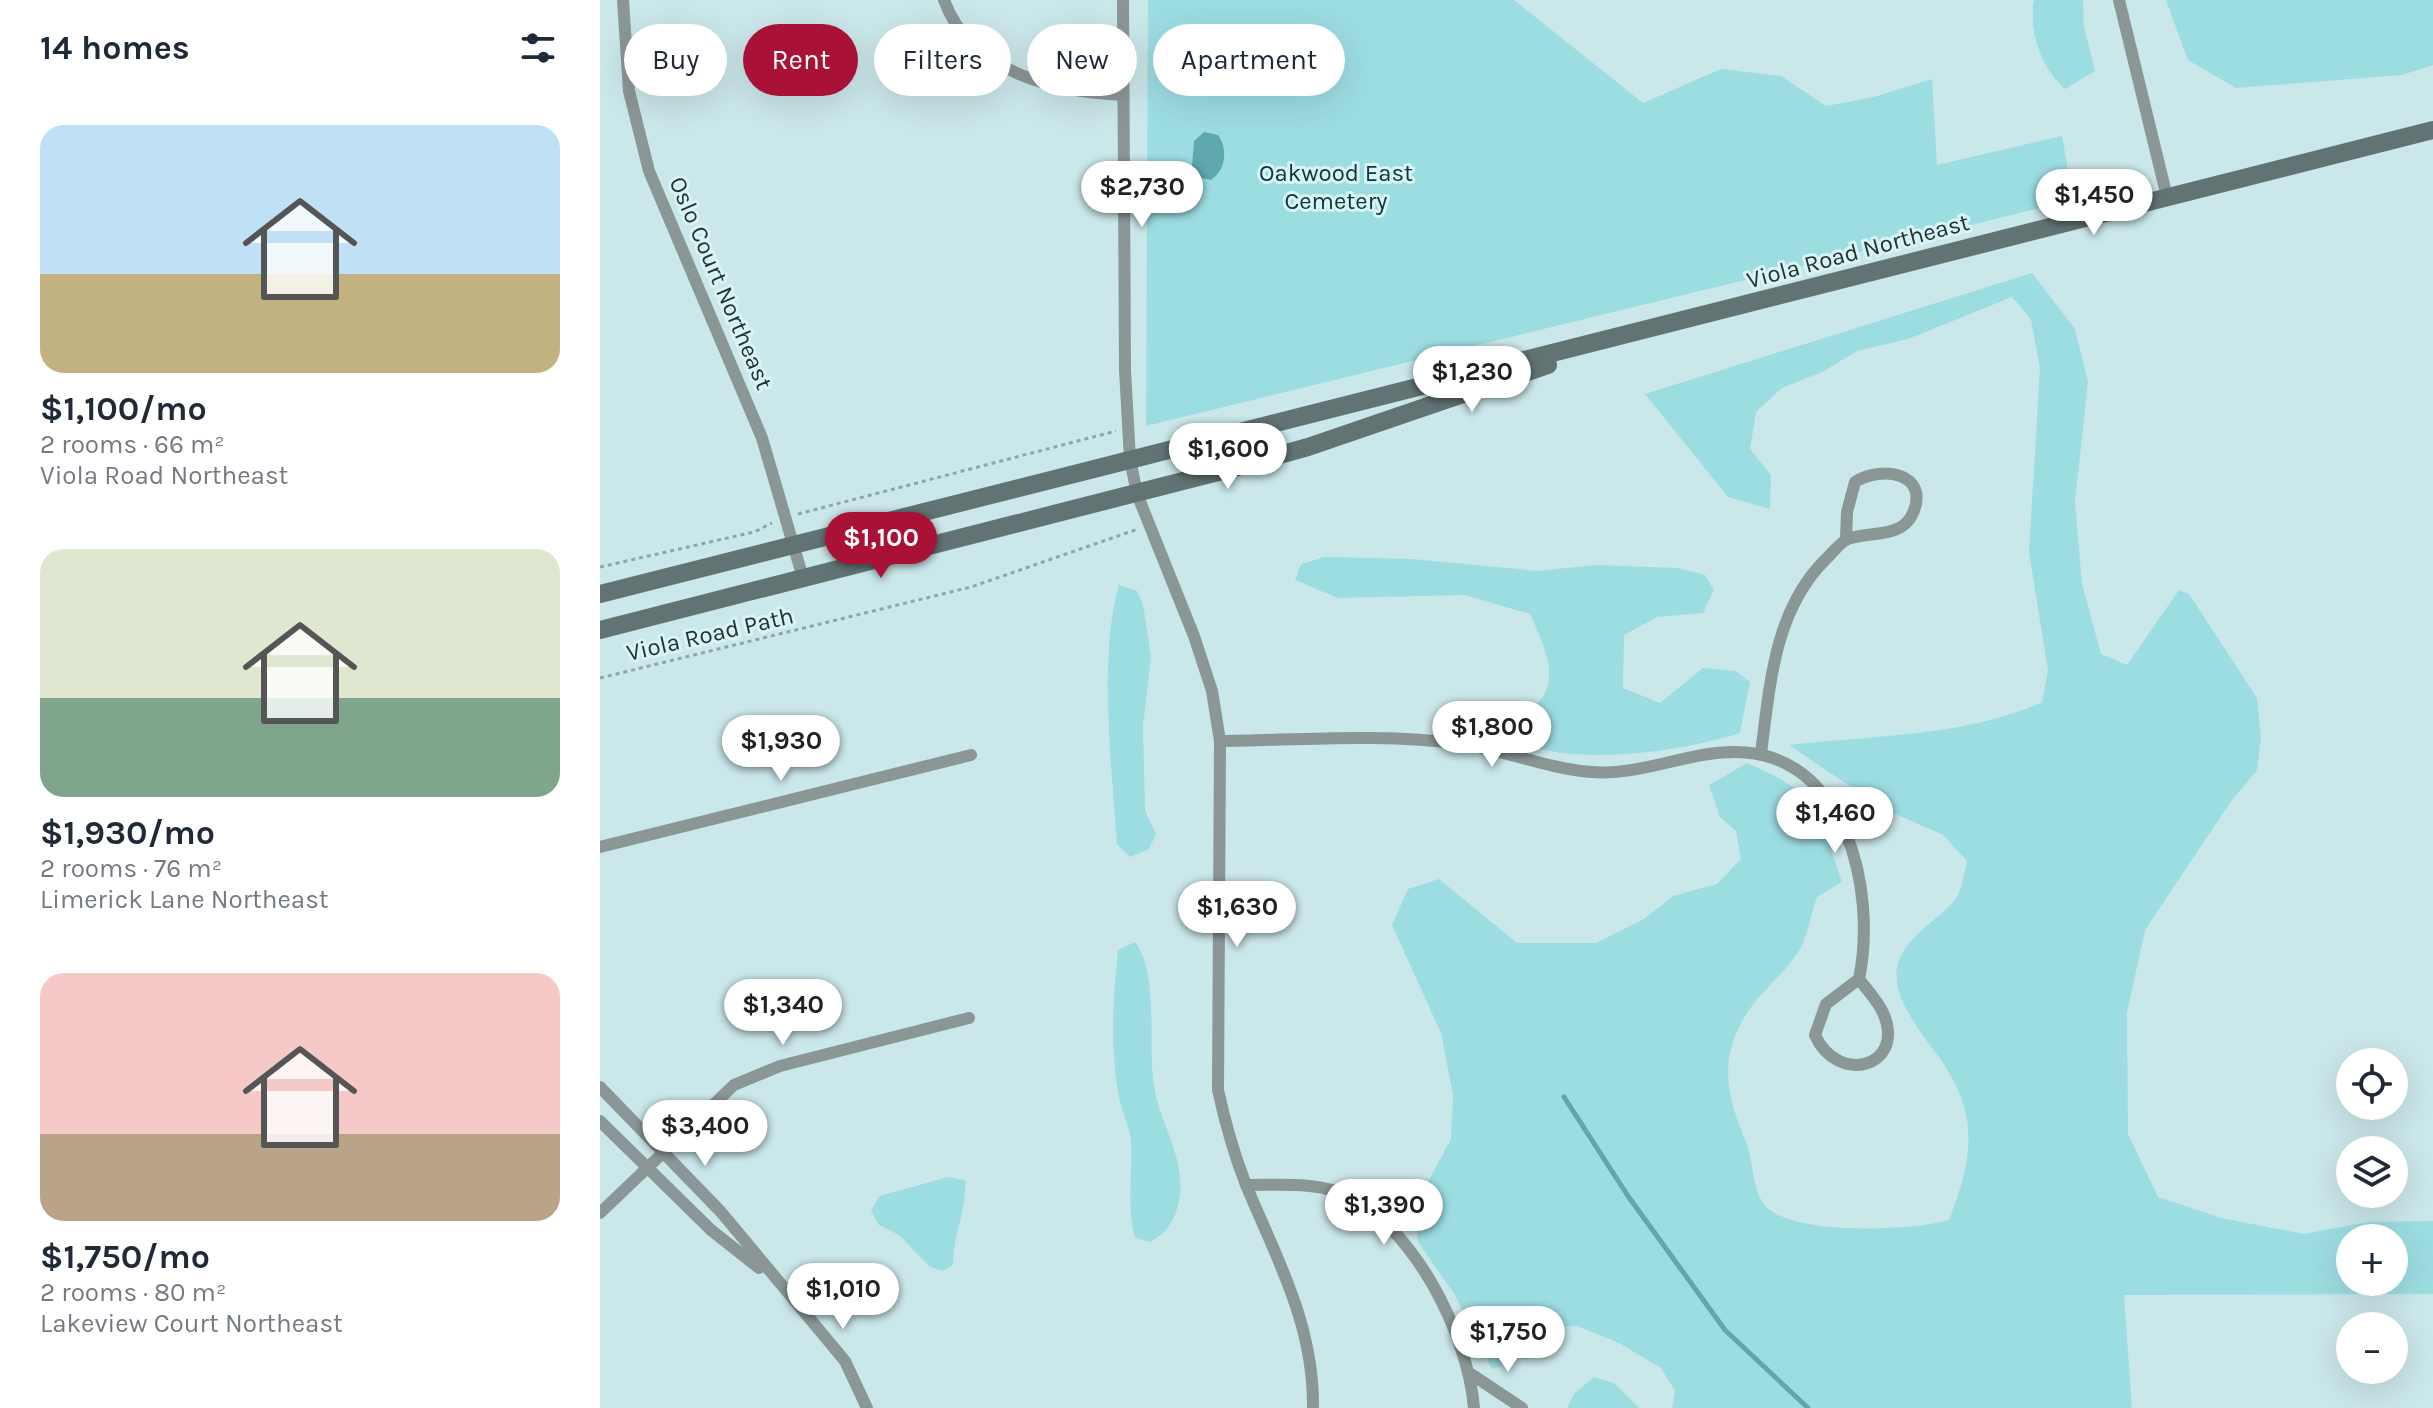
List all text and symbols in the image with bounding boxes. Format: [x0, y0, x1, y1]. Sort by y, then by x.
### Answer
chip: Buy [624, 24, 727, 96]
chip: Rent [743, 24, 858, 96]
chip: Filters [874, 24, 1011, 96]
chip: New [1027, 24, 1137, 96]
chip: Apartment [1153, 24, 1345, 96]
icon: filters [516, 26, 560, 70]
text: 14 homes [40, 28, 190, 68]
park label: Oakwood East Cemetery [1259, 159, 1413, 215]
pin: $2,730 [1077, 161, 1207, 229]
pin: $1,450 [2029, 169, 2159, 237]
text: $2,730 [1099, 171, 1185, 202]
street label: Oslo Court Northeast [664, 172, 778, 394]
icon: home [228, 177, 372, 321]
text: $1,450 [2054, 179, 2134, 210]
street label: Viola Road Northeast [1744, 208, 1972, 294]
pin: $1,230 [1407, 346, 1537, 414]
text: $1,230 [1431, 356, 1513, 387]
text: $1,100/mo [40, 389, 207, 429]
pin: $1,600 [1163, 423, 1293, 491]
text: 2 rooms · 66 m² [40, 429, 225, 460]
text: $1,600 [1187, 433, 1269, 464]
text: Viola Road Northeast [40, 460, 288, 491]
pin: $1,100 [816, 512, 946, 580]
text: $1,100 [843, 522, 919, 553]
icon: home [228, 601, 372, 745]
street label: Viola Road Path [624, 601, 796, 667]
pin: $1,800 [1427, 701, 1557, 769]
text: $1,800 [1450, 711, 1534, 742]
pin: $1,930 [716, 715, 846, 783]
text: $1,930 [740, 725, 822, 756]
pin: $1,460 [1770, 787, 1900, 855]
text: $1,460 [1794, 797, 1876, 828]
text: $1,930/mo [40, 813, 215, 853]
text: 2 rooms · 76 m² [40, 853, 222, 884]
pin: $1,630 [1172, 881, 1302, 949]
text: Limerick Lane Northeast [40, 884, 329, 915]
text: $1,630 [1196, 891, 1278, 922]
pin: $1,340 [718, 979, 848, 1047]
text: $1,340 [742, 989, 824, 1020]
icon: home [228, 1025, 372, 1169]
map controls [2336, 1048, 2408, 1384]
button: locate [2336, 1048, 2408, 1120]
pin: $3,400 [640, 1100, 770, 1168]
text: $3,400 [660, 1110, 750, 1141]
button: layers [2336, 1136, 2408, 1208]
pin: $1,390 [1319, 1179, 1449, 1247]
text: $1,390 [1343, 1189, 1425, 1220]
button: + [2336, 1224, 2408, 1296]
text: $1,750/mo [40, 1237, 210, 1277]
pin: $1,010 [778, 1263, 908, 1331]
text: $1,010 [805, 1273, 881, 1304]
text: 2 rooms · 80 m² [40, 1277, 226, 1308]
pin: $1,750 [1443, 1306, 1573, 1374]
text: Lakeview Court Northeast [40, 1308, 343, 1339]
button: − [2336, 1312, 2408, 1384]
text: $1,750 [1469, 1316, 1547, 1347]

